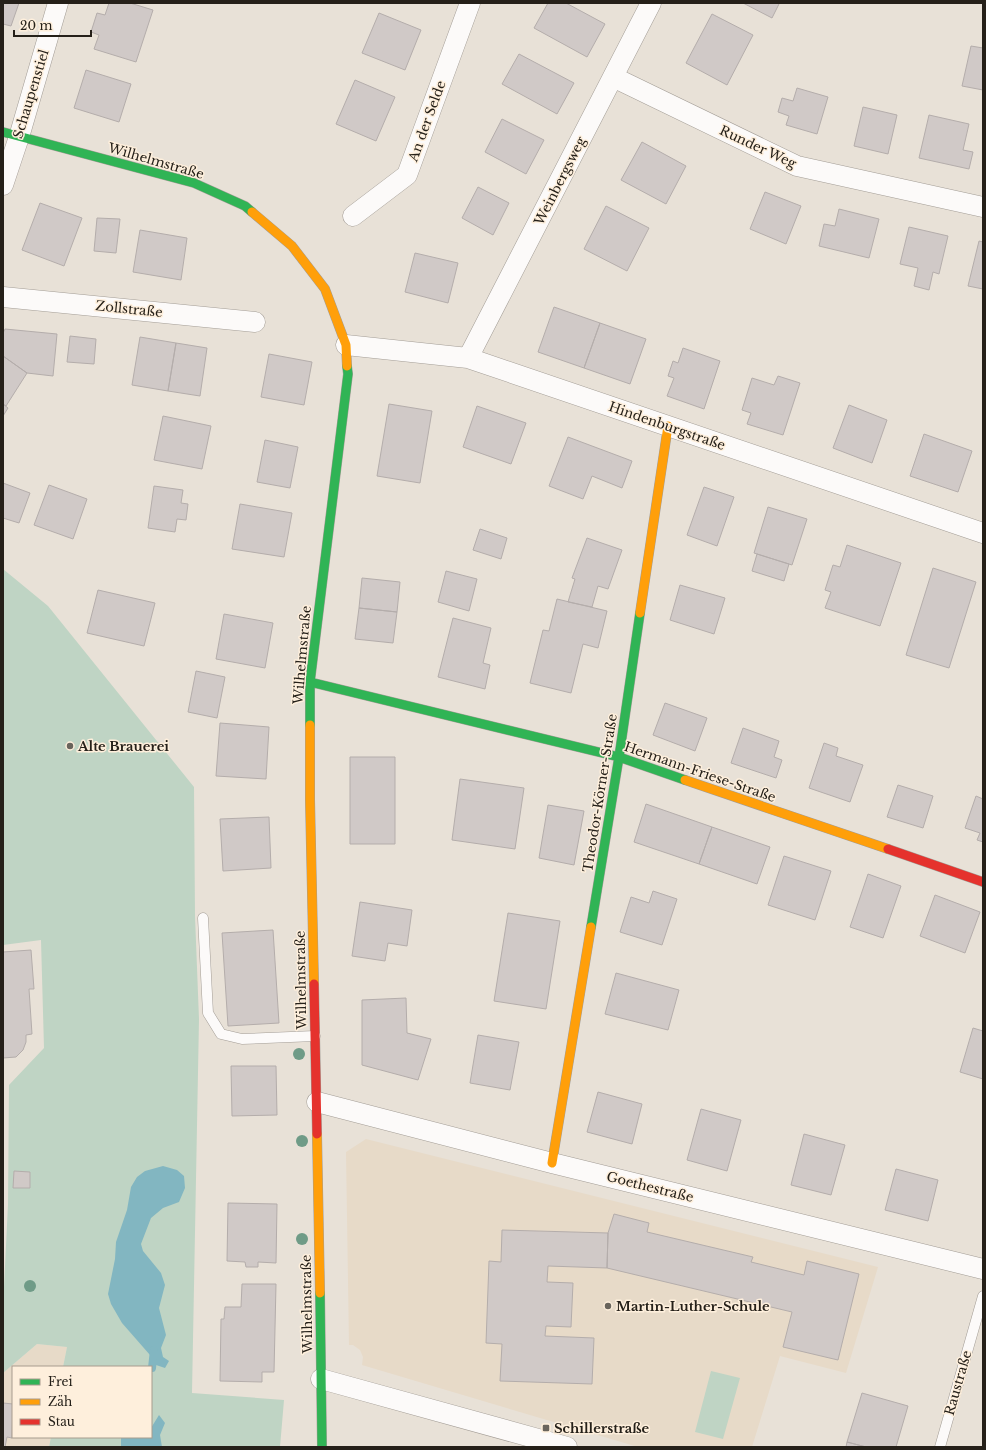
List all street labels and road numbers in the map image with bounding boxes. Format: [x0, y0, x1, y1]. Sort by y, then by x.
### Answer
street label: Schaupenstiel [9, 47, 53, 141]
street label: An der Selde [404, 78, 449, 165]
street label: Runder Weg [717, 122, 799, 172]
street label: Weinbergsweg [530, 134, 590, 229]
street label: Wilhelmstraße [105, 139, 206, 183]
street label: Zollstraße [95, 297, 163, 321]
street label: Hindenburgstraße [606, 398, 728, 454]
street label: Wilhelmstraße [289, 605, 315, 706]
street label: Theodor-Körner-Straße [579, 713, 621, 873]
street label: Hermann-Friese-Straße [622, 738, 778, 806]
street label: Wilhelmstraße [292, 930, 310, 1031]
street label: Goethestraße [605, 1168, 695, 1206]
street label: Wilhelmstraße [298, 1254, 316, 1355]
street label: Raustraße [941, 1349, 975, 1417]

